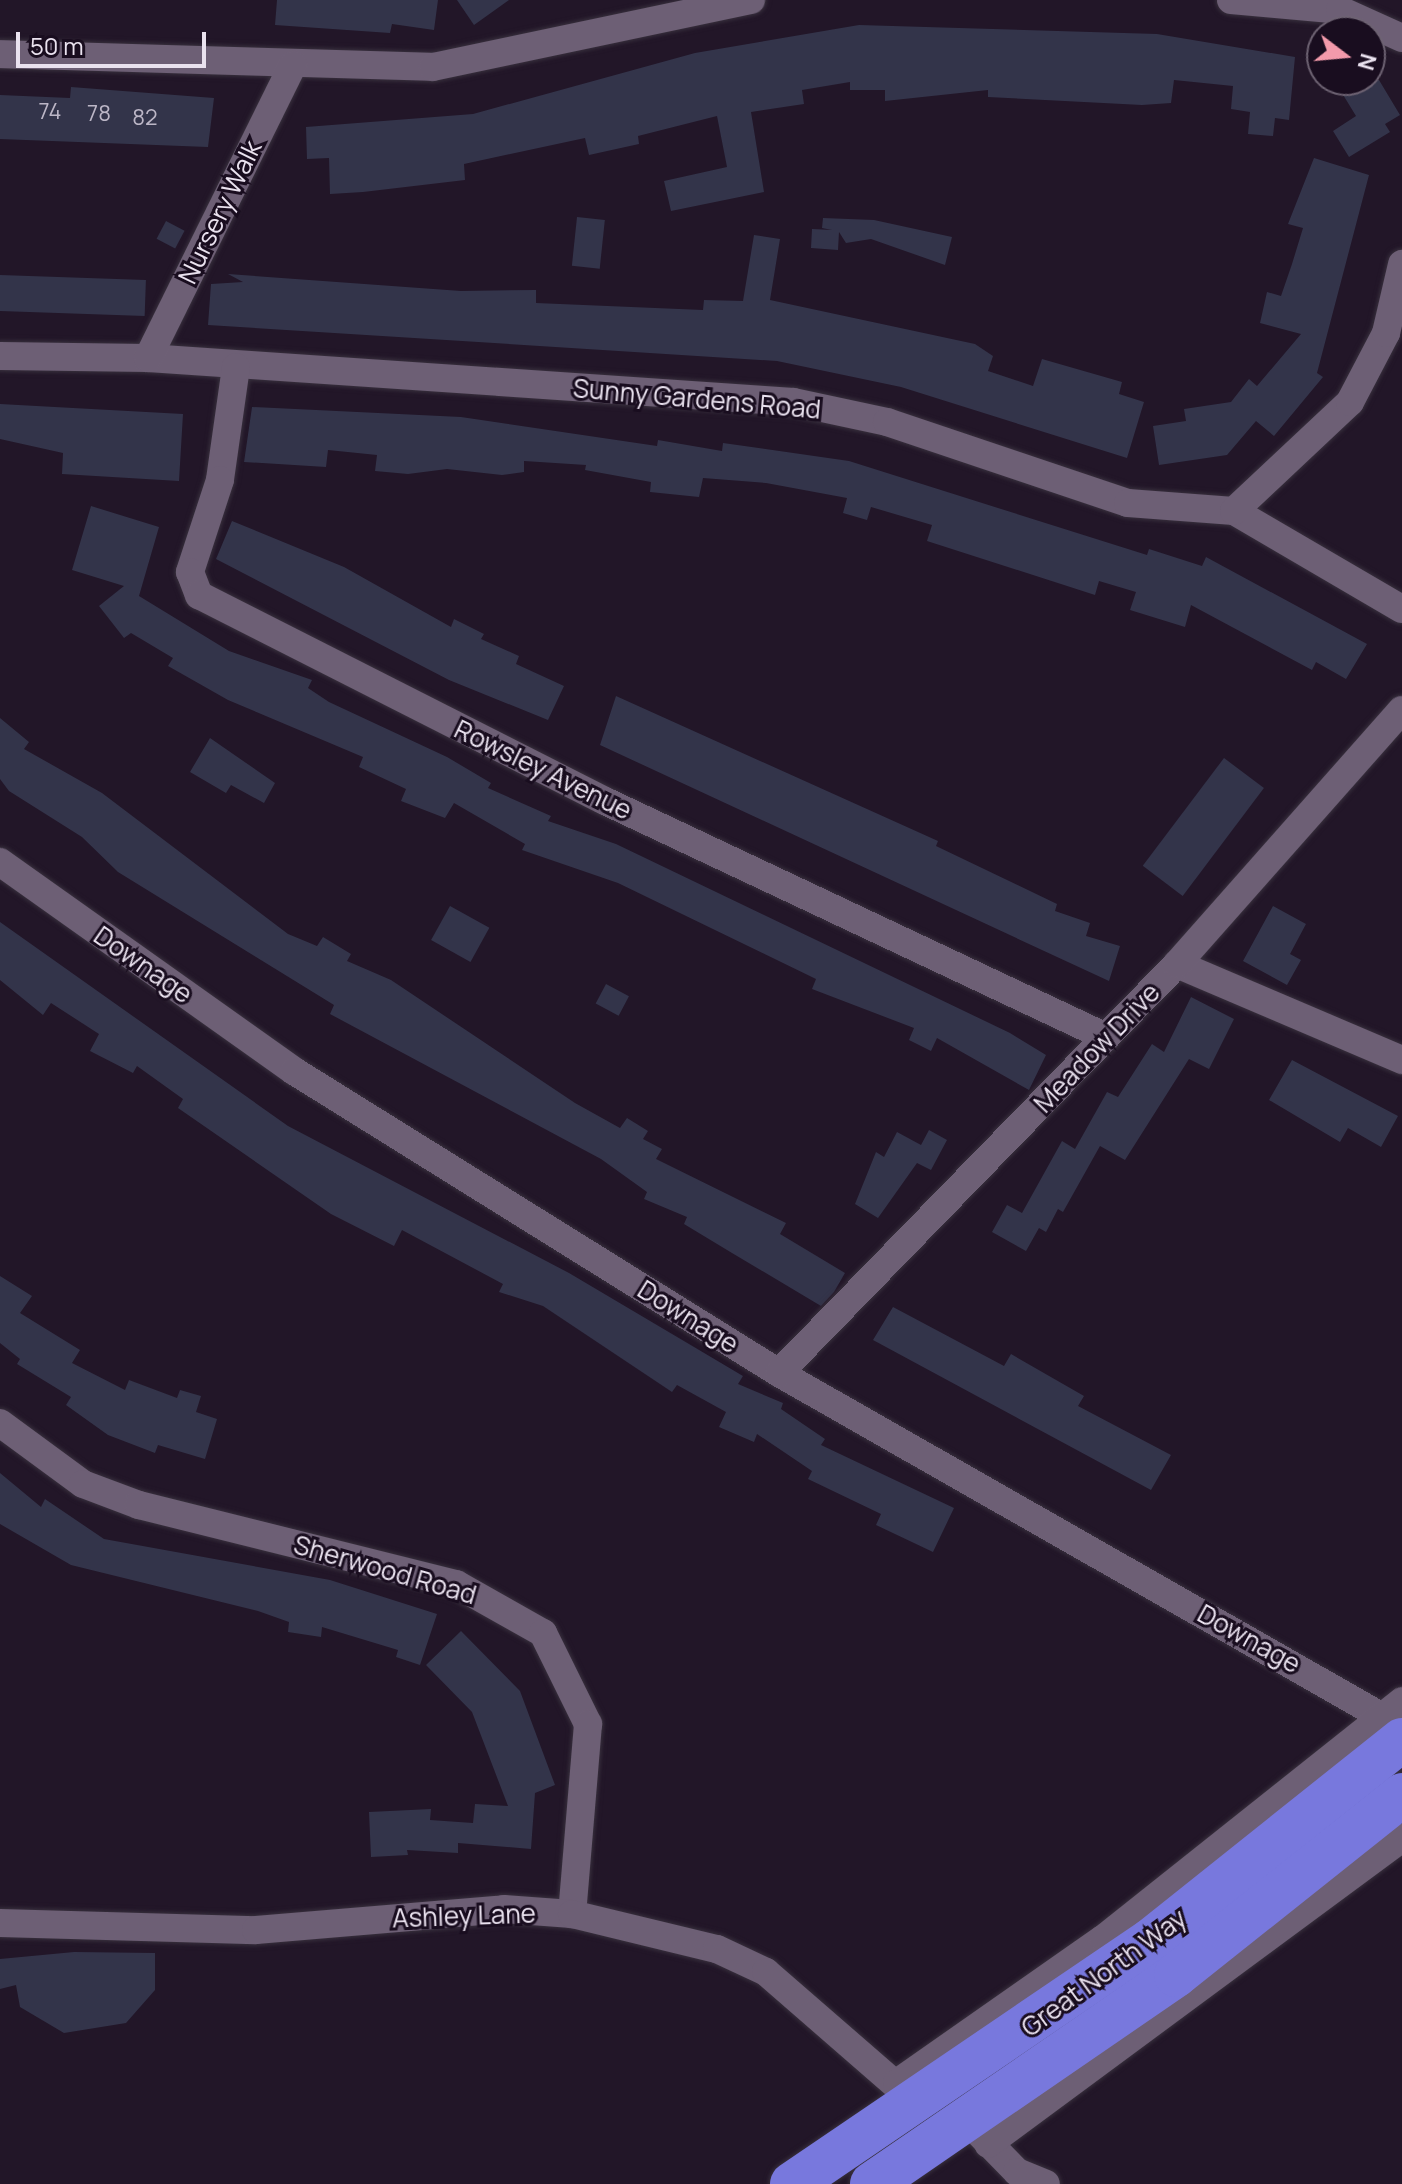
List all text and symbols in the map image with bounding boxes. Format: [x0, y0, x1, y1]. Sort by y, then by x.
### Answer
scale bar [20, 16, 210, 66]
north arrow [1306, 16, 1386, 96]
text: 50 m [30, 29, 84, 62]
text: N [1351, 50, 1384, 74]
house number: 74 [38, 99, 62, 125]
house number: 78 [87, 101, 111, 127]
house number: 82 [132, 105, 158, 131]
street label: Nursery Walk [172, 135, 268, 289]
street label: Sunny Gardens Road [572, 373, 822, 425]
street label: Rowsley Avenue [449, 714, 637, 826]
street label: Downage [88, 920, 198, 1010]
street label: Meadow Drive [1028, 977, 1166, 1119]
street label: Downage [632, 1274, 744, 1360]
street label: Sherwood Road [290, 1529, 480, 1611]
street label: Downage [1192, 1598, 1306, 1680]
street label: Ashley Lane [392, 1898, 536, 1934]
street label: Great North Way [1015, 1903, 1193, 2043]

